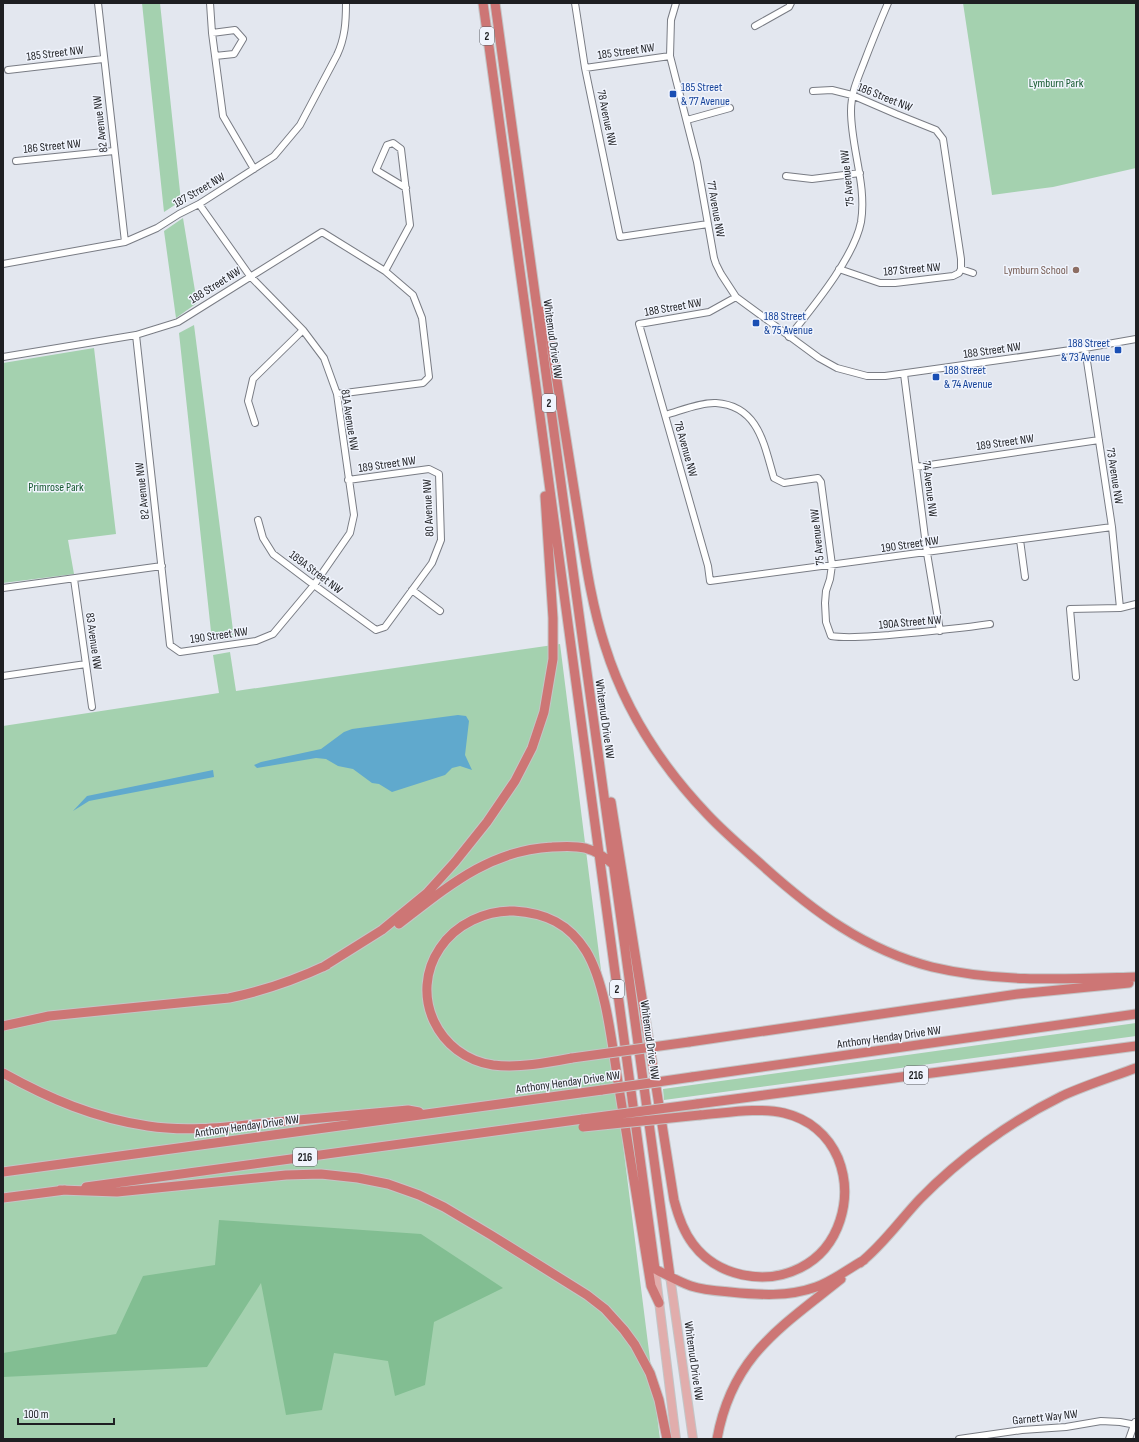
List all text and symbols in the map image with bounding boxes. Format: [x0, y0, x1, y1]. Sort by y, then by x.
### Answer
road number: 2 [480, 27, 494, 45]
street label: 185 Street NW [597, 40, 656, 63]
street label: 185 Street NW [26, 43, 85, 64]
park label: Lymburn Park [1029, 76, 1084, 91]
place label: 185 Street & 77 Avenue [681, 80, 730, 109]
street label: 186 Street NW [855, 80, 915, 115]
street label: 78 Avenue NW [593, 89, 620, 148]
marker: 185 Street & 77 Avenue [668, 89, 678, 99]
street label: 82 Avenue NW [90, 94, 111, 153]
street label: 186 Street NW [23, 136, 82, 157]
street label: 75 Avenue NW [837, 149, 858, 207]
street label: 187 Street NW [171, 170, 228, 211]
street label: 77 Avenue NW [703, 180, 728, 238]
street label: 187 Street NW [883, 260, 941, 279]
place label: Lymburn School [1004, 263, 1068, 278]
street label: 188 Street NW [187, 264, 244, 307]
marker: Lymburn School [1071, 265, 1081, 275]
street label: 188 Street NW [643, 295, 703, 320]
street label: Whitemud Drive NW [540, 298, 566, 380]
place label: 188 Street & 75 Avenue [764, 309, 813, 338]
marker: 188 Street & 75 Avenue [751, 318, 761, 328]
place label: 188 Street & 73 Avenue [1061, 336, 1110, 365]
street label: 188 Street NW [962, 339, 1022, 362]
marker: 188 Street & 73 Avenue [1113, 345, 1123, 355]
place label: 188 Street & 74 Avenue [944, 363, 993, 392]
marker: 188 Street & 74 Avenue [931, 372, 941, 382]
street label: 81A Avenue NW [337, 388, 362, 452]
road number: 2 [542, 394, 556, 412]
street label: 78 Avenue NW [670, 420, 701, 479]
street label: 189 Street NW [975, 431, 1035, 454]
street label: 73 Avenue NW [1103, 447, 1126, 506]
street label: 189 Street NW [357, 453, 417, 476]
street label: 74 Avenue NW [919, 460, 940, 518]
street label: 82 Avenue NW [132, 461, 153, 520]
street label: 80 Avenue NW [419, 479, 437, 537]
park label: Primrose Park [28, 480, 84, 495]
street label: 75 Avenue NW [807, 508, 828, 566]
street label: 190 Street NW [880, 533, 940, 556]
street label: 189A Street NW [286, 547, 346, 597]
street label: 83 Avenue NW [82, 612, 105, 671]
street label: 190A Street NW [878, 612, 942, 633]
street label: 190 Street NW [189, 624, 249, 647]
street label: Whitemud Drive NW [592, 678, 618, 760]
road number: 2 [610, 980, 624, 998]
street label: Whitemud Drive NW [637, 999, 663, 1081]
street label: Anthony Henday Drive NW [835, 1023, 942, 1052]
road number: 216 [904, 1066, 928, 1084]
street label: Anthony Henday Drive NW [514, 1068, 621, 1097]
street label: Anthony Henday Drive NW [193, 1112, 300, 1141]
road number: 216 [293, 1148, 317, 1166]
street label: Whitemud Drive NW [681, 1320, 707, 1402]
scale bar [18, 1400, 114, 1426]
text: 100 m [24, 1407, 49, 1422]
street label: Garnett Way NW [1012, 1407, 1079, 1428]

